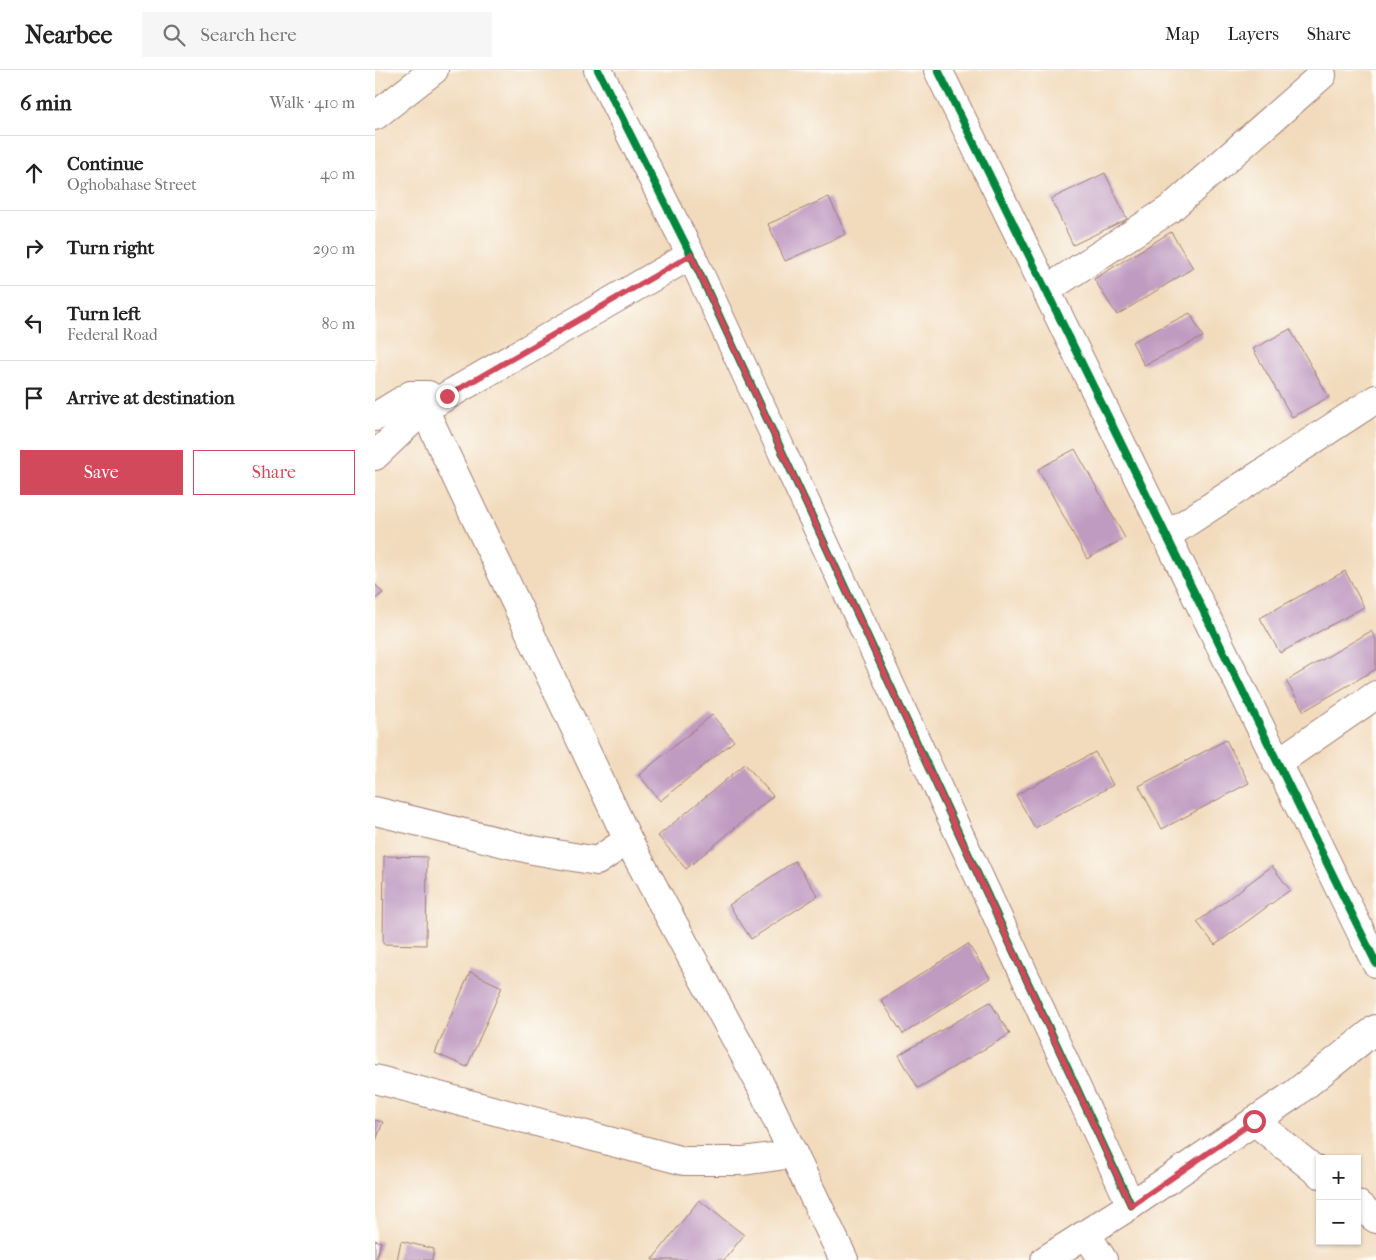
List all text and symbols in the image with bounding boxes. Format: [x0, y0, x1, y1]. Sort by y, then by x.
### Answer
search box [142, 12, 492, 57]
text: Nearbee [25, 21, 112, 49]
icon: search [160, 21, 188, 49]
text: Search here [200, 24, 297, 46]
text: Map [1165, 24, 1199, 45]
text: Layers [1227, 24, 1279, 45]
text: Share [1307, 24, 1351, 45]
text: 6 min [20, 91, 72, 115]
text: Walk · 410 m [270, 93, 355, 112]
text: Continue [67, 153, 143, 175]
icon: ahead [20, 159, 48, 187]
text: 40 m [320, 164, 355, 183]
text: Oghobahase Street [67, 175, 197, 194]
icon: right [20, 234, 48, 262]
text: Turn right [67, 237, 154, 259]
text: 290 m [313, 239, 355, 258]
text: Turn left [67, 303, 141, 325]
icon: left [20, 309, 48, 337]
text: 80 m [321, 314, 355, 333]
text: Federal Road [67, 325, 158, 344]
icon: arrive [20, 384, 48, 412]
route end [436, 385, 459, 408]
text: Arrive at destination [67, 387, 235, 409]
button: Save [20, 450, 183, 495]
button: Share [193, 450, 355, 495]
route start [1243, 1110, 1266, 1133]
map controls [1316, 1155, 1361, 1245]
button: + [1316, 1155, 1361, 1200]
button: − [1316, 1200, 1361, 1245]

